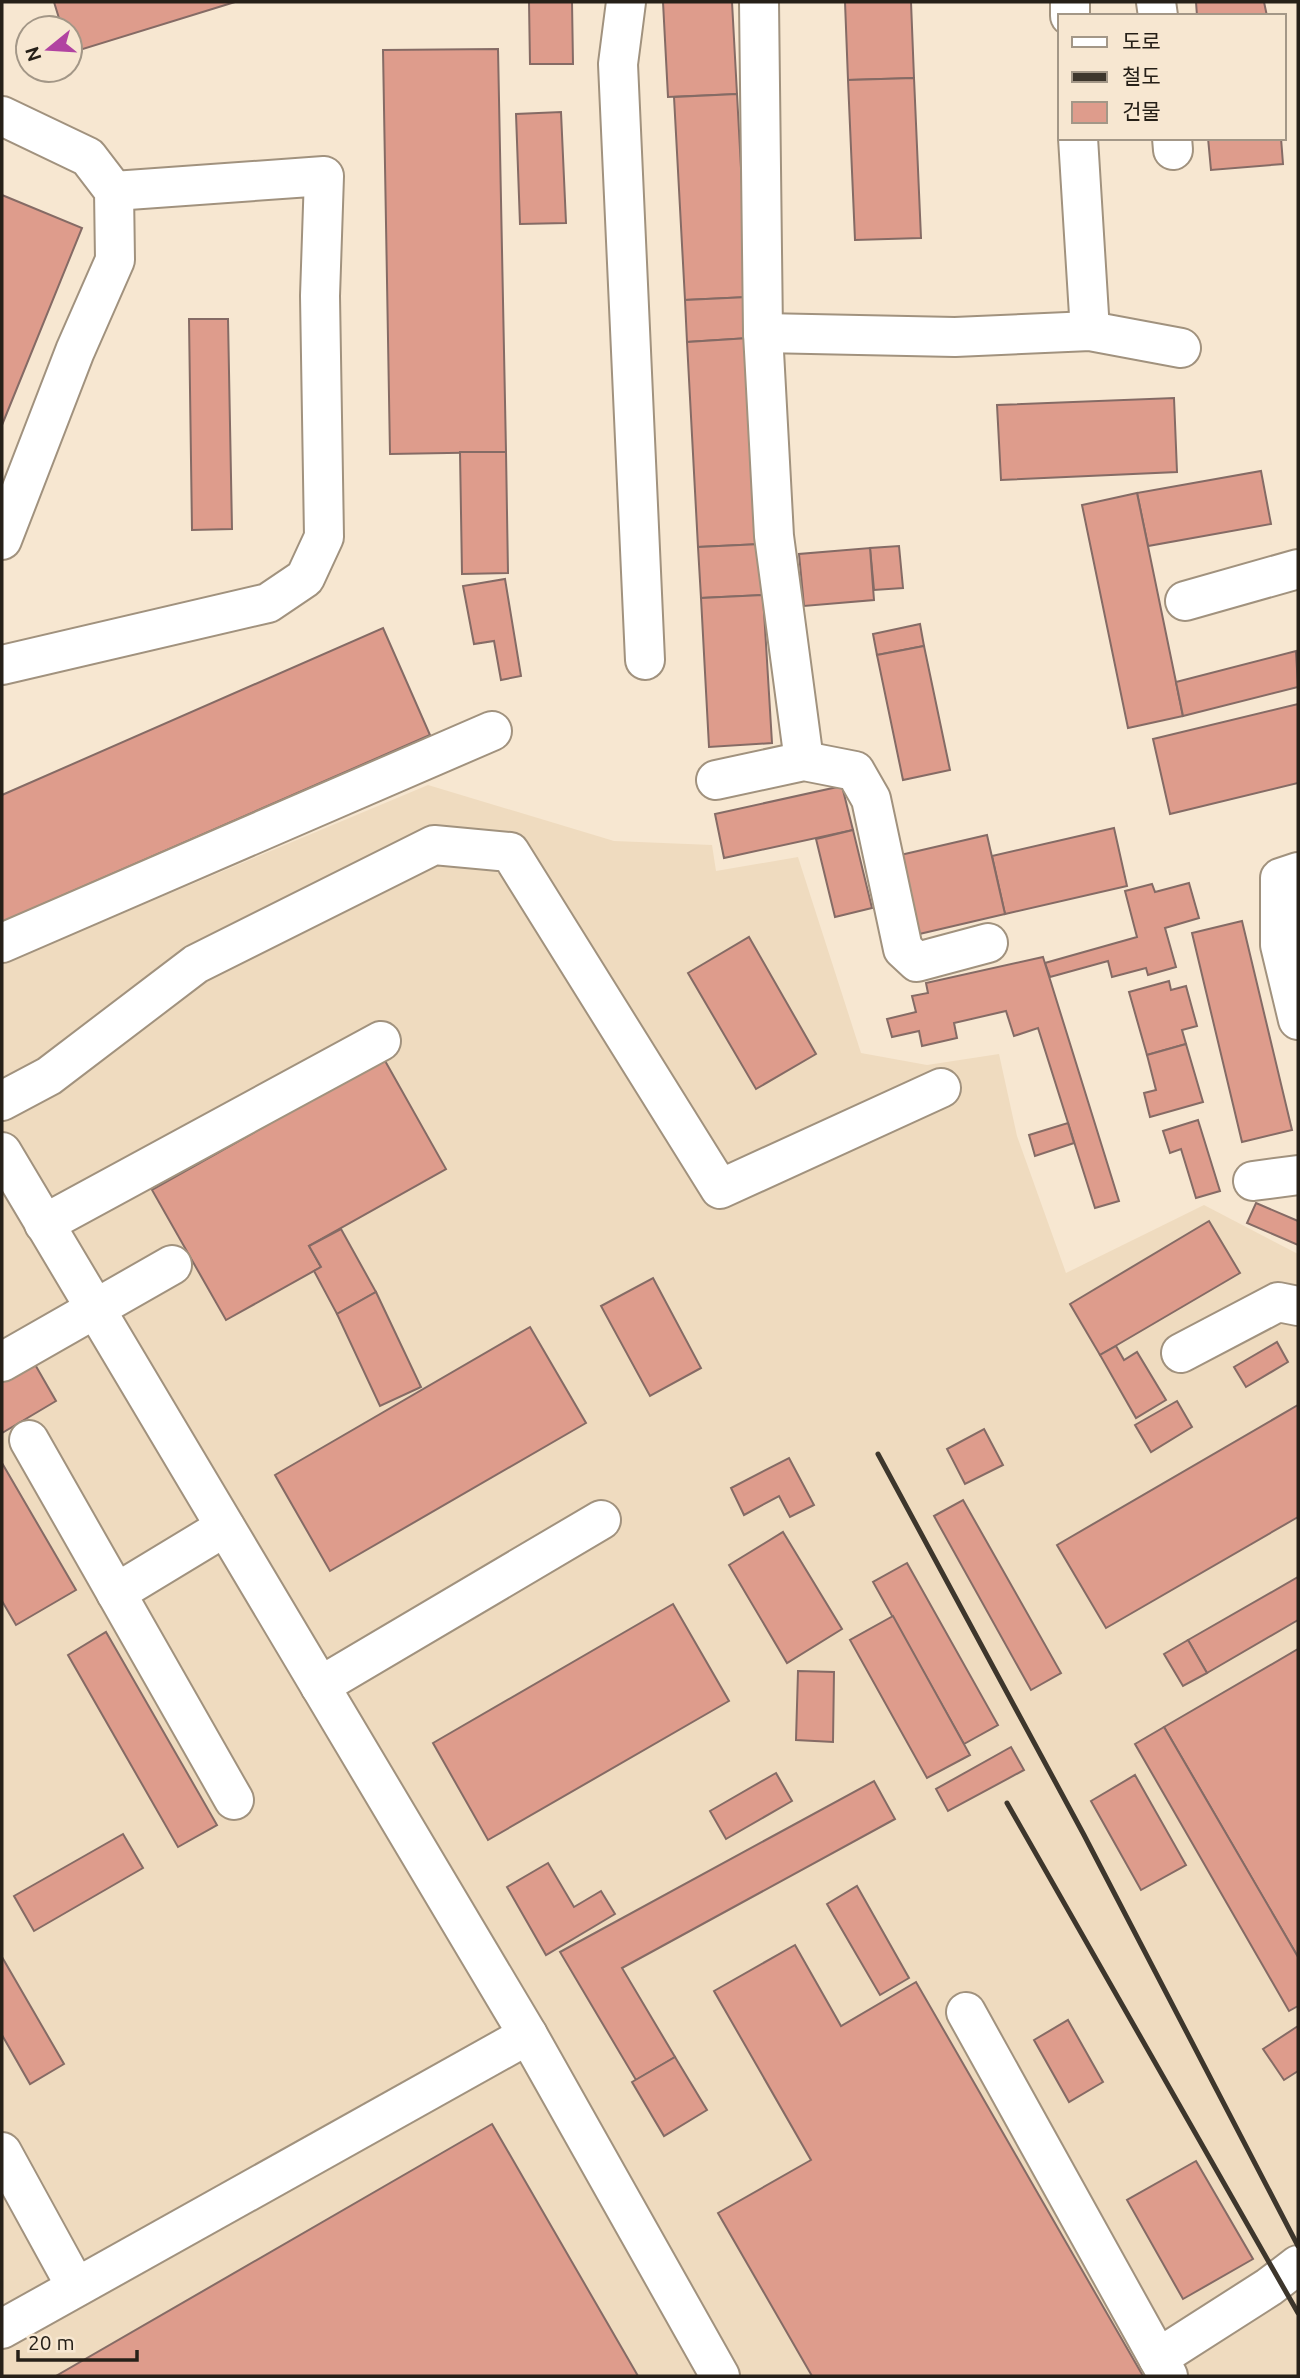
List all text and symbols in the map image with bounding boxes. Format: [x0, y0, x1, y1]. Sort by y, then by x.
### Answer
north arrow [14, 14, 84, 84]
legend [1058, 14, 1286, 140]
text: 도로 [1122, 29, 1161, 53]
text: N [20, 44, 45, 64]
text: 철도 [1122, 64, 1161, 88]
text: 건물 [1122, 99, 1161, 123]
scale bar [18, 2318, 136, 2362]
text: 20 m [28, 2330, 75, 2354]

